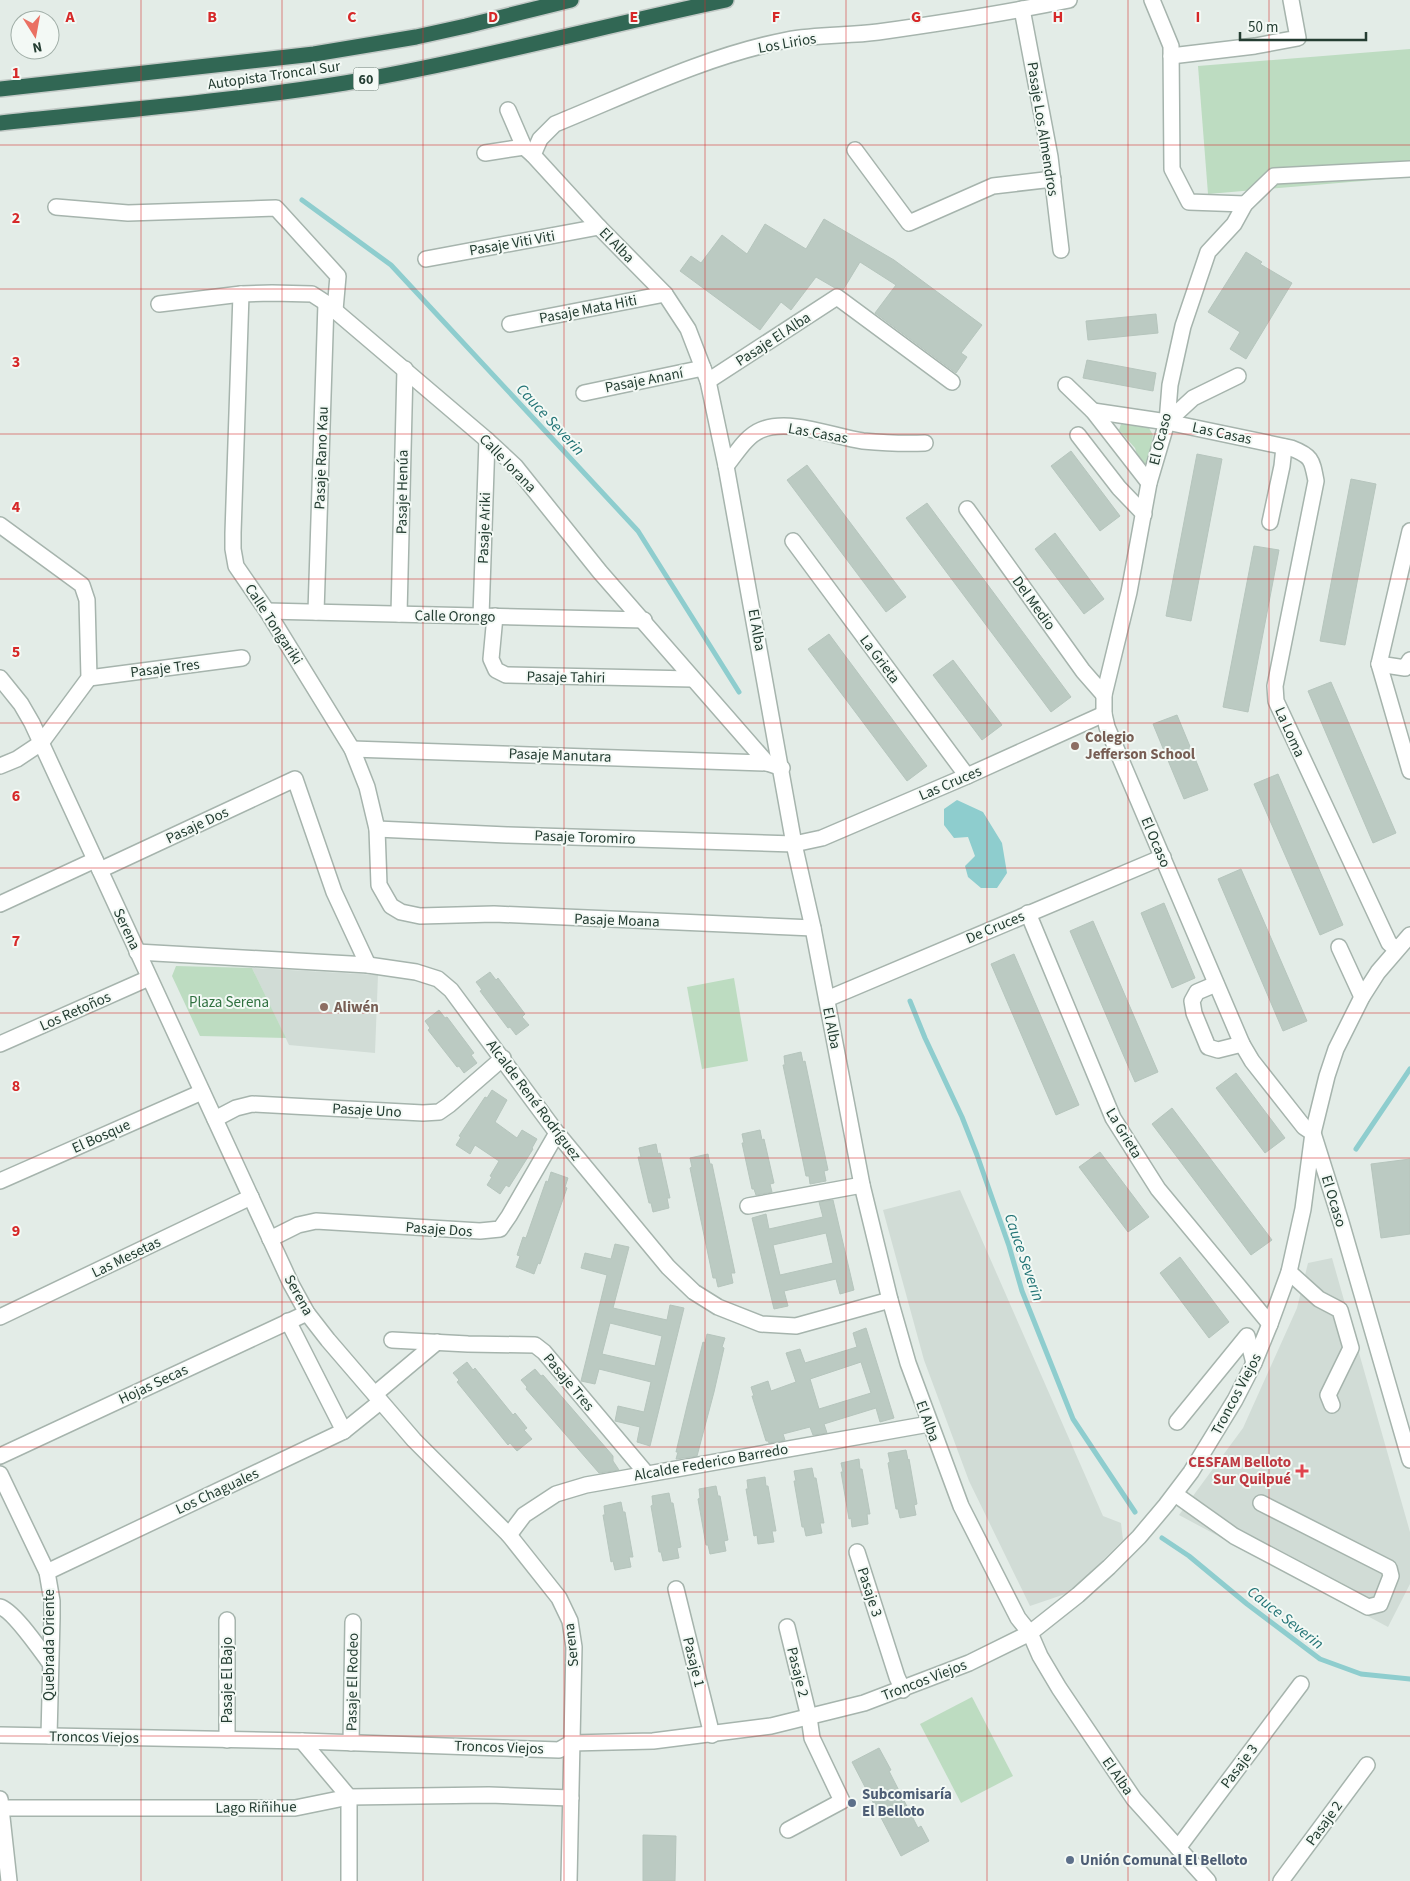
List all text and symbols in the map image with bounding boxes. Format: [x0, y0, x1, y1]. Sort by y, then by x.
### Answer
text: A [64, 6, 75, 28]
text: B [207, 6, 217, 28]
text: C [347, 6, 357, 28]
text: D [488, 6, 498, 28]
text: E [630, 6, 638, 28]
text: F [772, 6, 780, 28]
text: G [911, 6, 921, 28]
text: H [1053, 6, 1063, 28]
text: I [1196, 6, 1200, 28]
north arrow [10, 10, 60, 60]
scale bar [1240, 10, 1366, 42]
text: 50 m [1248, 17, 1278, 38]
street label: Los Lirios [756, 28, 818, 59]
text: N [31, 36, 44, 57]
street label: Autopista Troncal Sur [206, 56, 343, 95]
street label: Pasaje Los Almendros [1022, 60, 1063, 198]
text: 1 [12, 62, 20, 84]
road number: 60 [354, 68, 378, 90]
text: 2 [12, 207, 20, 229]
street label: El Alba [594, 223, 639, 268]
street label: Pasaje Viti Viti [468, 226, 557, 261]
street label: Pasaje Mata Hiti [537, 290, 639, 329]
street label: Pasaje El Alba [732, 307, 815, 372]
text: 3 [12, 351, 20, 373]
street label: Pasaje Ananí [603, 362, 686, 398]
water label: Cauce Severin [511, 379, 589, 461]
street label: Pasaje Rano Kau [309, 406, 334, 510]
street label: El Ocaso [1144, 411, 1177, 468]
street label: Las Casas [1190, 417, 1254, 450]
street label: Las Casas [786, 418, 849, 449]
street label: Calle Iorana [474, 429, 541, 497]
street label: Pasaje Henúa [391, 450, 414, 534]
street label: Pasaje Ariki [473, 492, 496, 564]
text: 4 [12, 496, 21, 518]
street label: Del Medio [1007, 572, 1060, 635]
street label: Calle Tongariki [240, 580, 308, 669]
street label: Calle Orongo [414, 605, 496, 628]
street label: El Alba [742, 607, 771, 653]
street label: La Grieta [854, 631, 905, 688]
text: 5 [12, 641, 20, 663]
street label: Pasaje Tres [129, 654, 201, 683]
street label: Pasaje Tahiri [526, 666, 606, 689]
street label: La Loma [1269, 704, 1310, 761]
place label: Colegio Jefferson School [1085, 727, 1196, 765]
marker: Colegio Jefferson School [1069, 740, 1081, 752]
street label: Pasaje Manutara [508, 743, 612, 768]
street label: Las Cruces [916, 761, 985, 806]
text: 6 [12, 785, 20, 807]
street label: Pasaje Dos [162, 802, 232, 849]
street label: El Ocaso [1135, 814, 1176, 871]
street label: Pasaje Toromiro [534, 825, 636, 850]
street label: Serena [108, 905, 145, 953]
street label: De Cruces [963, 906, 1028, 949]
street label: Pasaje Moana [574, 909, 660, 932]
text: 7 [12, 930, 20, 952]
street label: Los Retoños [36, 986, 114, 1036]
park label: Plaza Serena [189, 992, 269, 1013]
place label: Aliwén [333, 997, 379, 1018]
marker: Aliwén [318, 1001, 330, 1013]
street label: El Alba [817, 1005, 846, 1051]
street label: Alcalde René Rodríguez [481, 1035, 586, 1165]
text: 8 [12, 1075, 20, 1097]
street label: Pasaje Uno [332, 1098, 402, 1123]
street label: La Grieta [1100, 1104, 1147, 1162]
street label: El Bosque [69, 1114, 134, 1159]
street label: El Ocaso [1316, 1173, 1351, 1230]
water label: Cauce Severin [999, 1211, 1049, 1304]
street label: Pasaje Dos [405, 1217, 473, 1242]
text: 9 [12, 1220, 20, 1242]
street label: Las Mesetas [88, 1232, 164, 1283]
street label: Serena [279, 1271, 318, 1319]
street label: Pasaje Tres [538, 1349, 599, 1416]
street label: Troncos Viejos [1206, 1350, 1267, 1439]
street label: Hojas Secas [115, 1359, 191, 1410]
street label: El Alba [910, 1398, 945, 1445]
street label: Alcalde Federico Barredo [632, 1439, 790, 1486]
place label: CESFAM Belloto Sur Quilpué [1188, 1452, 1291, 1490]
street label: Los Chaguales [172, 1463, 262, 1520]
marker: CESFAM Belloto Sur Quilpué [1295, 1464, 1309, 1478]
street label: Pasaje 3 [852, 1565, 887, 1620]
water label: Cauce Severin [1243, 1581, 1328, 1655]
street label: Quebrada Oriente [39, 1589, 60, 1701]
street label: Serena [559, 1622, 584, 1668]
street label: Pasaje El Rodeo [341, 1633, 364, 1731]
street label: Pasaje 1 [677, 1635, 710, 1689]
street label: Pasaje El Bajo [217, 1637, 238, 1723]
street label: Pasaje 2 [781, 1645, 814, 1699]
street label: Troncos Viejos [879, 1655, 970, 1706]
street label: Troncos Viejos [49, 1726, 139, 1749]
street label: Troncos Viejos [454, 1735, 544, 1760]
street label: Pasaje 3 [1216, 1740, 1263, 1793]
street label: El Alba [1097, 1753, 1138, 1800]
place label: Subcomisaría El Belloto [862, 1784, 952, 1822]
street label: Lago Riñihue [215, 1796, 297, 1819]
marker: Subcomisaría El Belloto [846, 1797, 858, 1809]
street label: Pasaje 2 [1301, 1797, 1348, 1850]
place label: Unión Comunal El Belloto [1080, 1850, 1247, 1871]
marker: Unión Comunal El Belloto [1064, 1854, 1076, 1866]

